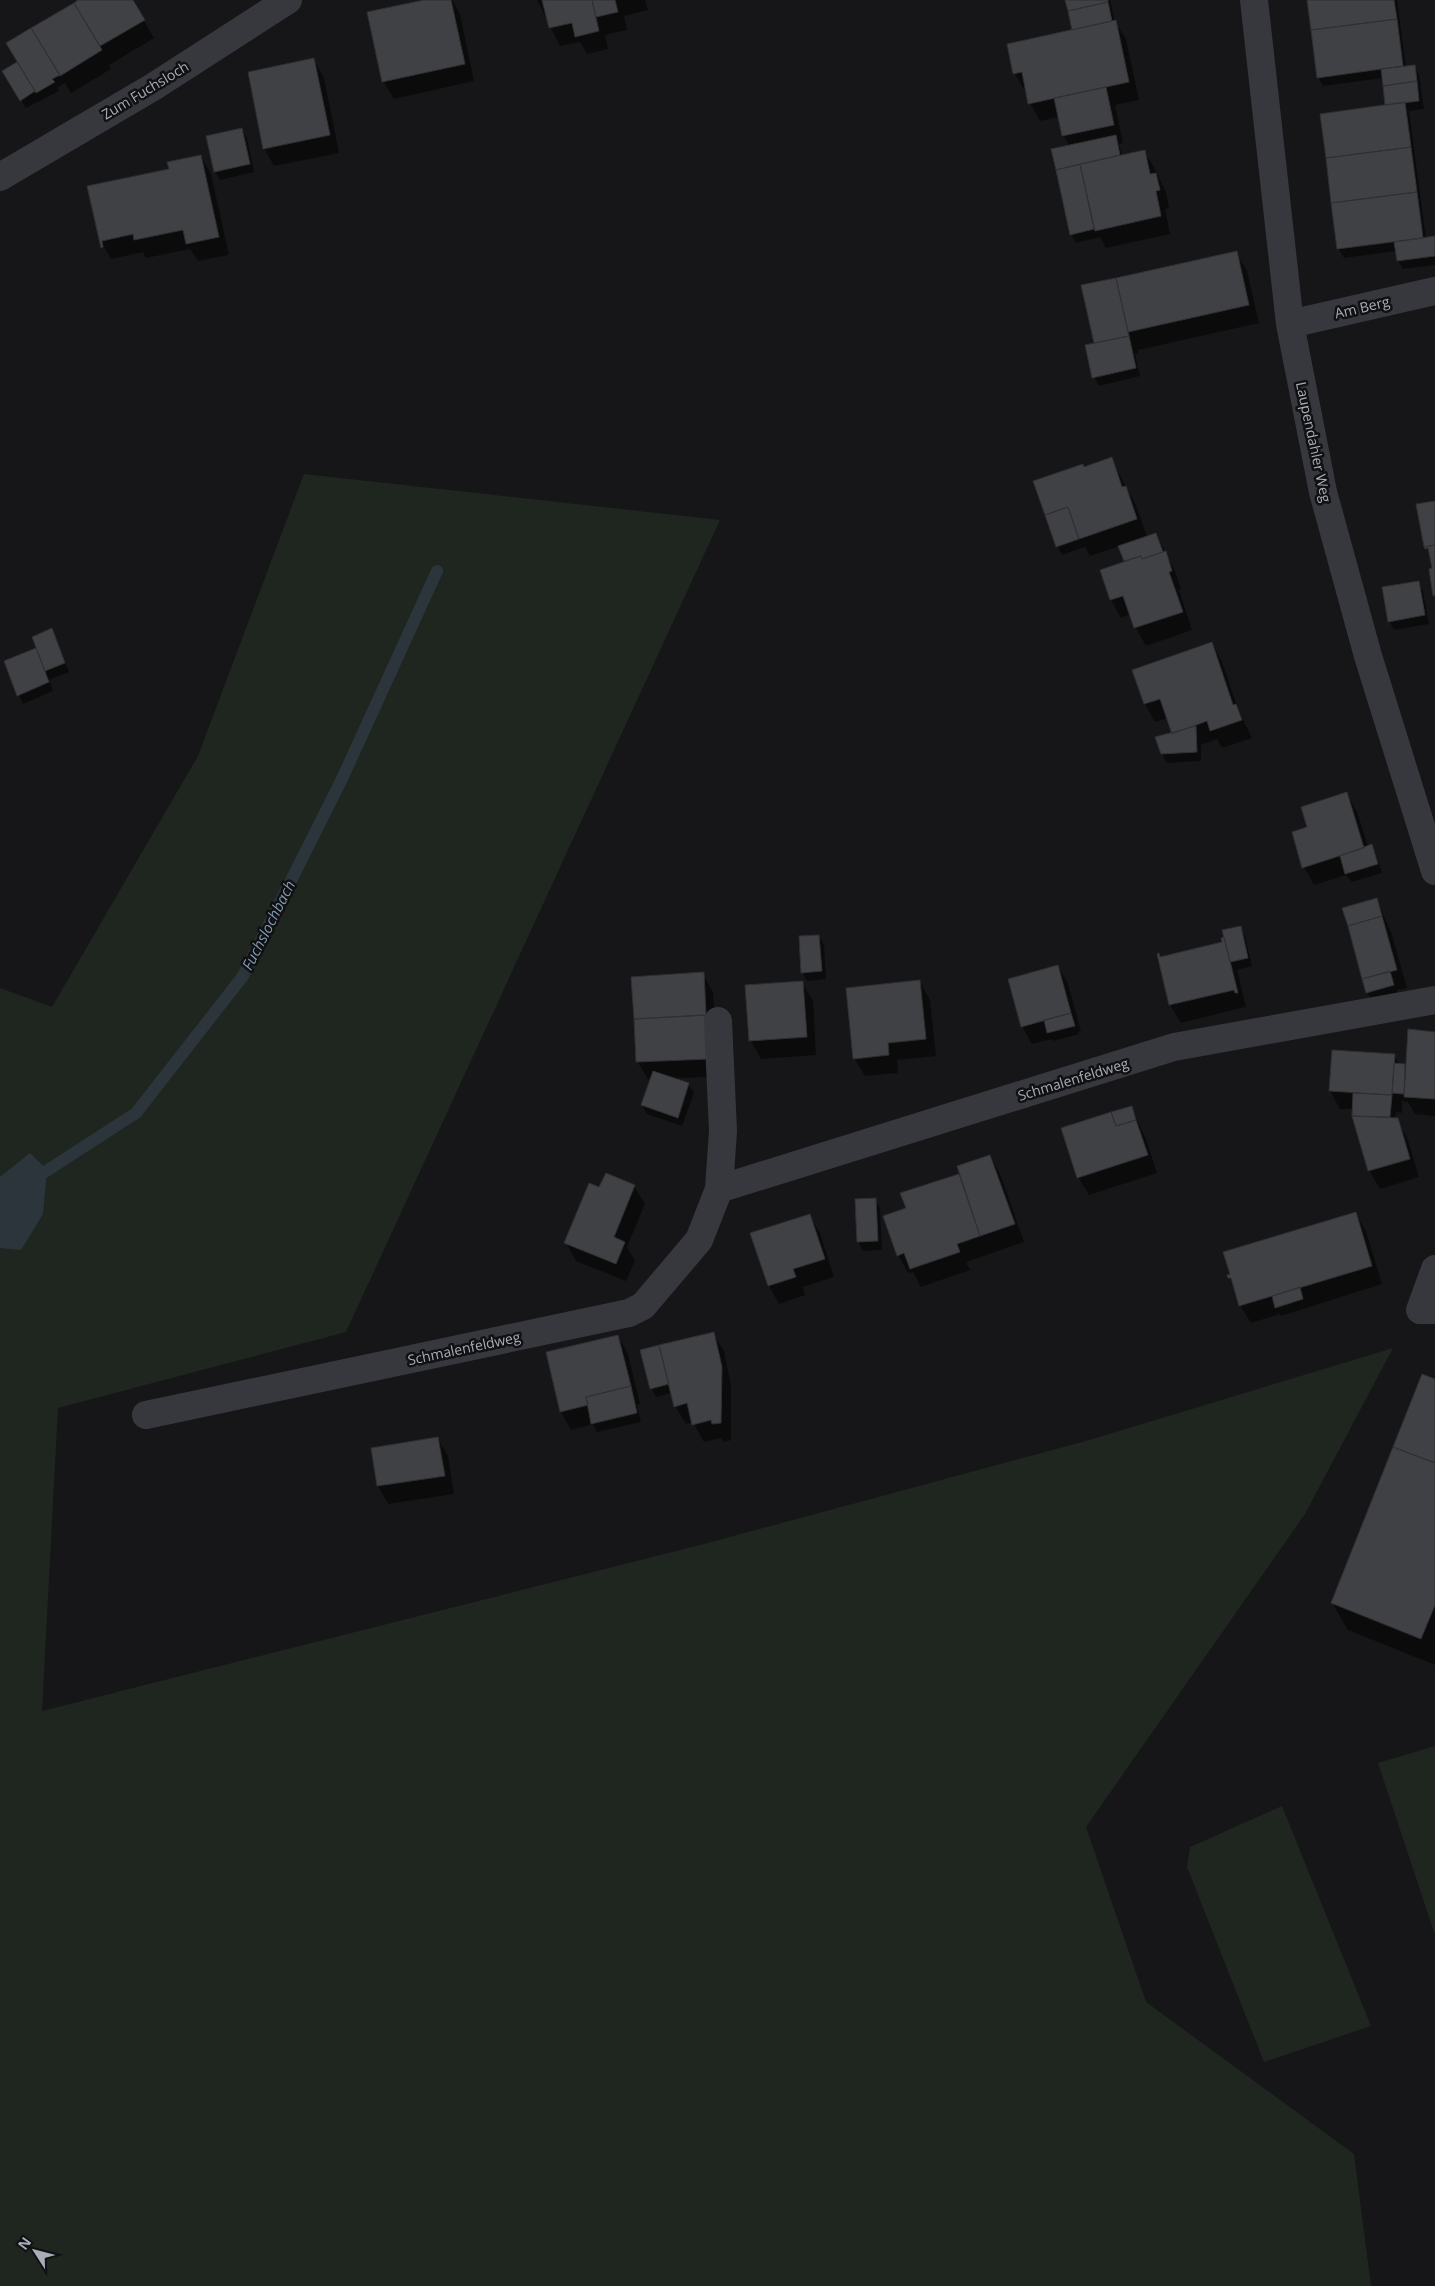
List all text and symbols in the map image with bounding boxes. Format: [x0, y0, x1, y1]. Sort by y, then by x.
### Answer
street label: Zum Fuchsloch [98, 57, 192, 123]
street label: Am Berg [1333, 291, 1392, 323]
street label: Laupendahler Weg [1292, 380, 1336, 504]
water label: Fuchslochbach [237, 877, 299, 973]
street label: Schmalenfeldweg [1015, 1053, 1131, 1105]
street label: Schmalenfeldweg [406, 1327, 522, 1369]
north arrow [10, 2226, 60, 2276]
text: N [13, 2233, 35, 2253]

